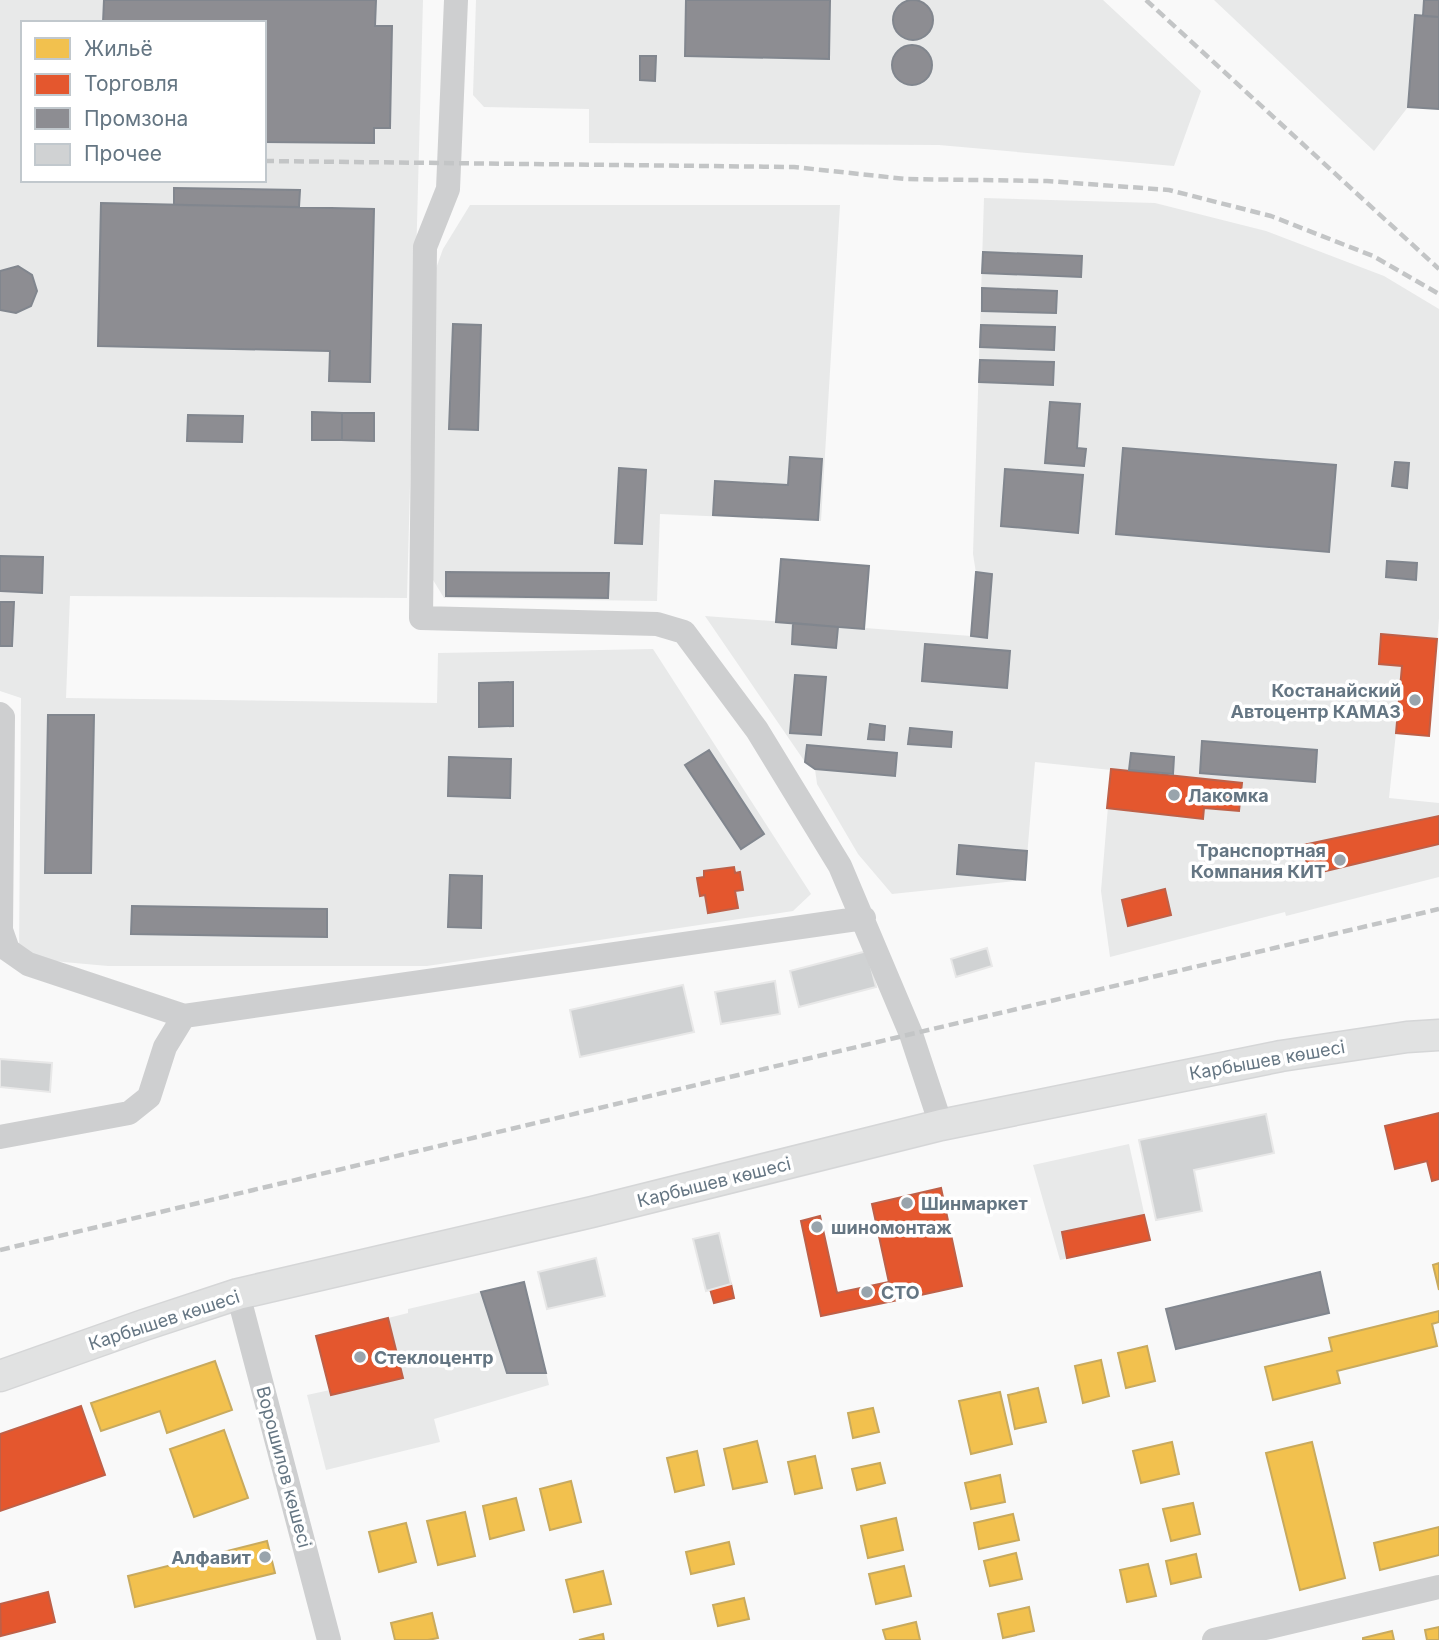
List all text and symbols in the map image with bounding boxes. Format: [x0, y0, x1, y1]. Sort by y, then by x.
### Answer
legend [21, 21, 266, 182]
text: Жильё [84, 36, 153, 61]
text: Торговля [84, 71, 178, 96]
text: Промзона [84, 106, 188, 131]
text: Прочее [84, 141, 162, 166]
place label: Костанайский Автоцентр КАМАЗ [1231, 680, 1401, 722]
marker: Костанайский Автоцентр КАМАЗ [1407, 692, 1423, 708]
place label: Лакомка [1188, 785, 1269, 806]
marker: Лакомка [1166, 787, 1182, 803]
place label: Транспортная Компания КИТ [1191, 840, 1326, 882]
marker: Транспортная Компания КИТ [1332, 852, 1348, 868]
street label: Карбышев көшесі [1187, 1036, 1347, 1084]
street label: Карбышев көшесі [635, 1153, 793, 1211]
place label: Шинмаркет [921, 1193, 1028, 1214]
marker: Шинмаркет [899, 1195, 915, 1211]
place label: шиномонтаж [831, 1217, 952, 1238]
marker: шиномонтаж [809, 1219, 825, 1235]
place label: СТО [881, 1282, 920, 1303]
marker: СТО [859, 1284, 875, 1300]
street label: Карбышев көшесі [86, 1286, 242, 1354]
place label: Стеклоцентр [374, 1347, 494, 1368]
marker: Стеклоцентр [352, 1349, 368, 1365]
street label: Ворошилов көшесі [252, 1384, 316, 1550]
place label: Алфавит [171, 1547, 251, 1568]
marker: Алфавит [257, 1549, 273, 1565]

